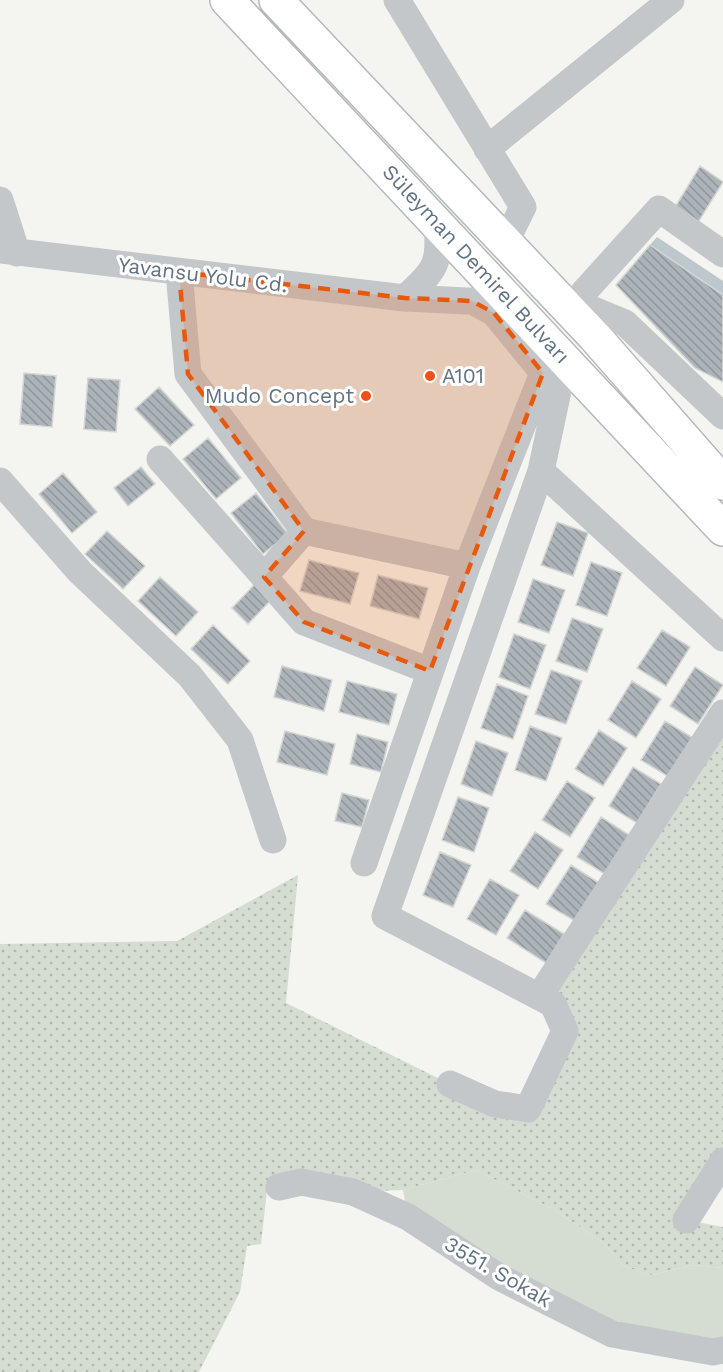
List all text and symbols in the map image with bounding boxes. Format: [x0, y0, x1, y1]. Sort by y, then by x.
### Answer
street label: Süleyman Demirel Bulvarı [378, 159, 575, 368]
street label: Yavansu Yolu Cd. [117, 252, 289, 297]
place label: A101 [442, 363, 484, 388]
marker: A101 [423, 369, 437, 383]
place label: Mudo Concept [205, 383, 354, 408]
marker: Mudo Concept [359, 389, 373, 403]
street label: 3551. Sokak [440, 1231, 556, 1312]

